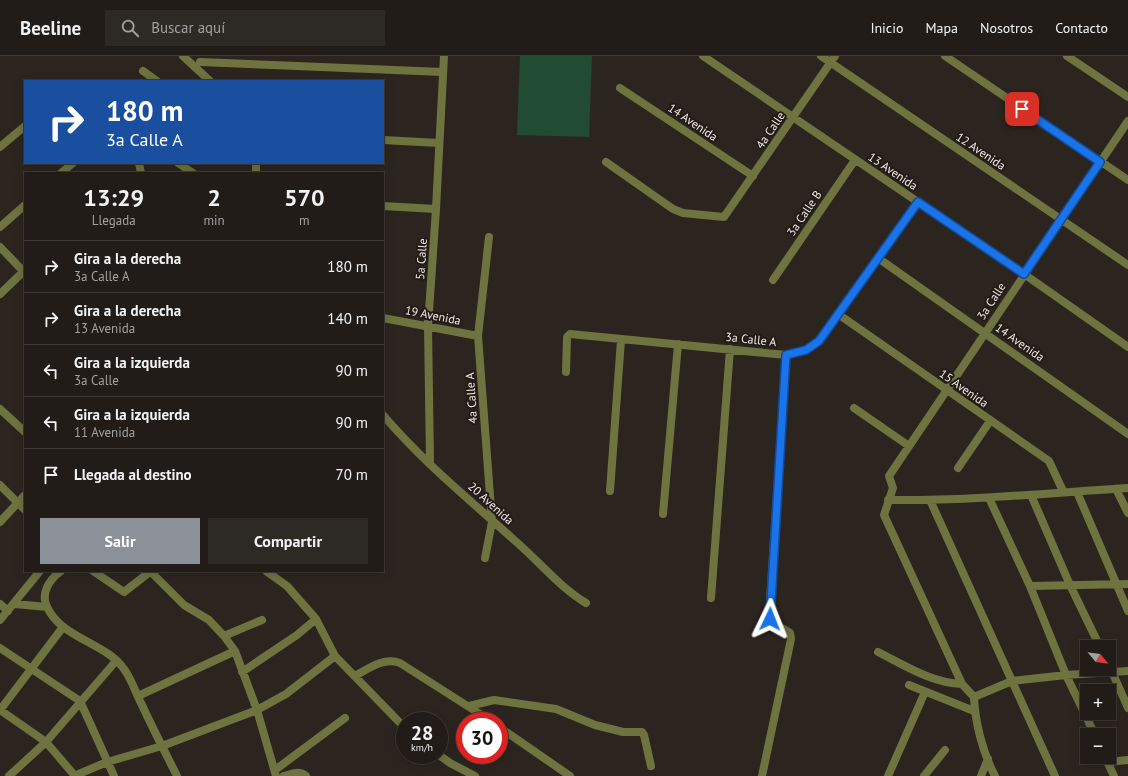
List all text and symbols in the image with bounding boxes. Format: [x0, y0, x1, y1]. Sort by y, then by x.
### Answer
search box [105, 10, 385, 46]
text: Beeline [20, 16, 81, 40]
icon: search [119, 17, 141, 39]
text: Buscar aquí [151, 18, 225, 37]
text: Inicio [870, 19, 903, 37]
text: Mapa [925, 19, 958, 37]
text: Nosotros [980, 19, 1033, 37]
text: Contacto [1055, 19, 1108, 37]
text: 180 m [106, 92, 183, 129]
pin [1005, 92, 1039, 126]
icon: right [40, 96, 92, 148]
icon: arrive [1011, 98, 1033, 120]
street label: 14 Avenida [665, 100, 721, 144]
street label: 4a Calle [752, 109, 788, 151]
text: 3a Calle A [106, 128, 183, 151]
street label: 12 Avenida [953, 129, 1009, 173]
street label: 13 Avenida [865, 149, 921, 193]
text: 13:29 [83, 182, 144, 213]
text: 2 [207, 182, 221, 213]
text: 570 [284, 182, 325, 213]
street label: 3a Calle B [783, 187, 825, 239]
text: Llegada [92, 212, 136, 229]
text: min [203, 212, 225, 229]
text: m [299, 212, 310, 229]
street label: 5a Calle [412, 238, 430, 280]
text: Gira a la derecha [74, 249, 181, 268]
icon: right [40, 256, 62, 278]
text: 180 m [327, 257, 368, 276]
text: 3a Calle A [74, 268, 130, 285]
street label: 3a Calle [973, 280, 1009, 322]
text: Gira a la derecha [74, 301, 181, 320]
street label: 19 Avenida [404, 302, 462, 328]
icon: right [40, 308, 62, 330]
text: 140 m [327, 309, 368, 328]
text: 13 Avenida [74, 320, 135, 337]
street label: 14 Avenida [993, 320, 1047, 364]
street label: 3a Calle A [725, 329, 777, 349]
text: Gira a la izquierda [74, 353, 190, 372]
icon: left [40, 360, 62, 382]
text: 90 m [335, 361, 368, 380]
street label: 15 Avenida [937, 366, 991, 410]
text: 3a Calle [74, 372, 119, 389]
street label: 4a Calle A [462, 372, 480, 424]
text: Gira a la izquierda [74, 405, 190, 424]
icon: left [40, 412, 62, 434]
text: 90 m [335, 413, 368, 432]
text: 11 Avenida [74, 424, 135, 441]
icon: arrive [40, 464, 62, 486]
text: Llegada al destino [74, 465, 192, 484]
text: 70 m [335, 465, 368, 484]
street label: 20 Avenida [465, 479, 517, 527]
button: Salir [40, 518, 200, 564]
button: Compartir [208, 518, 368, 564]
position arrow [749, 598, 791, 640]
north arrow [1080, 640, 1116, 676]
map controls [1080, 640, 1116, 764]
button: + [1080, 684, 1116, 720]
speed limit sign: 30 [456, 712, 508, 764]
text: 28 [411, 720, 433, 746]
button: − [1080, 728, 1116, 764]
text: km/h [411, 741, 433, 754]

